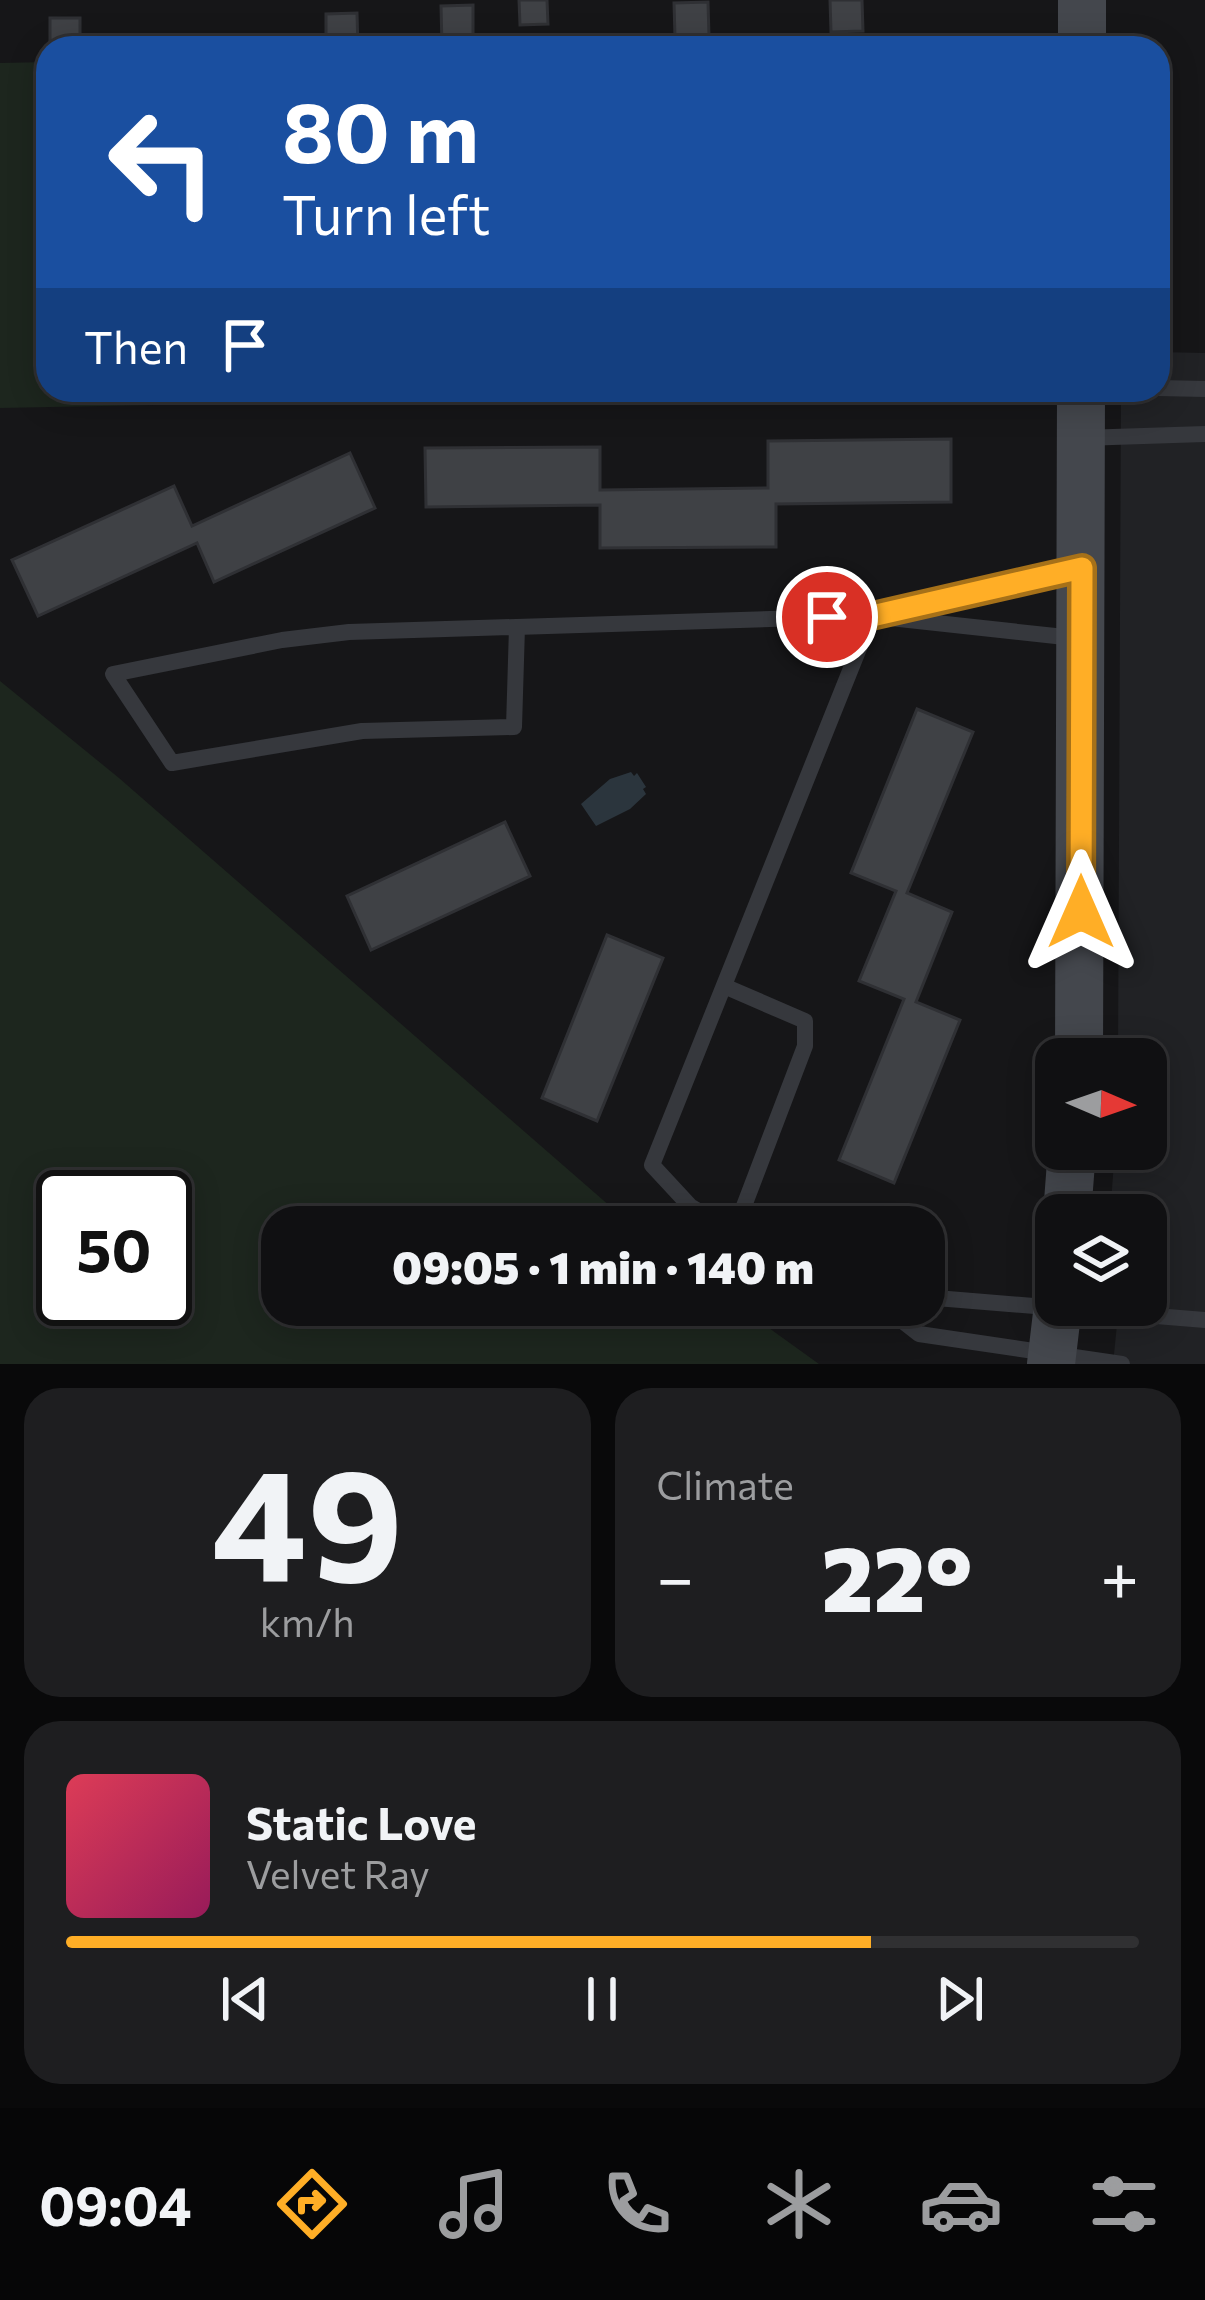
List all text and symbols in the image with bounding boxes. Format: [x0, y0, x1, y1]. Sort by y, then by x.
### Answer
text: 80 m [282, 78, 479, 180]
icon: left [84, 84, 240, 240]
text: Turn left [282, 180, 490, 246]
icon: arrive [212, 312, 278, 378]
text: Then [84, 318, 188, 373]
pin [776, 566, 878, 668]
icon: arrive [794, 584, 860, 650]
position arrow [1018, 849, 1144, 975]
north arrow [1035, 1038, 1167, 1170]
map controls [1035, 1038, 1167, 1326]
speed limit sign: 50 [36, 1170, 192, 1326]
button: layers [1035, 1194, 1167, 1326]
text: 09:05 · 1 min · 140 m [392, 1238, 814, 1293]
text: 49 [211, 1423, 403, 1614]
text: Climate [657, 1460, 794, 1508]
text: 22° [821, 1520, 973, 1631]
text: − [657, 1535, 694, 1616]
text: + [1100, 1535, 1139, 1616]
text: km/h [260, 1597, 355, 1645]
text: Static Love [246, 1794, 476, 1849]
text: Velvet Ray [246, 1849, 430, 1897]
icon: previous [212, 1966, 278, 2032]
icon: pause [569, 1966, 635, 2032]
icon: next [927, 1966, 993, 2032]
icon: directions [270, 2162, 354, 2246]
icon: music [432, 2162, 516, 2246]
icon: phone [595, 2162, 679, 2246]
icon: climate [757, 2162, 841, 2246]
icon: car [919, 2162, 1003, 2246]
icon: filters [1082, 2162, 1166, 2246]
text: 09:04 [39, 2171, 192, 2237]

